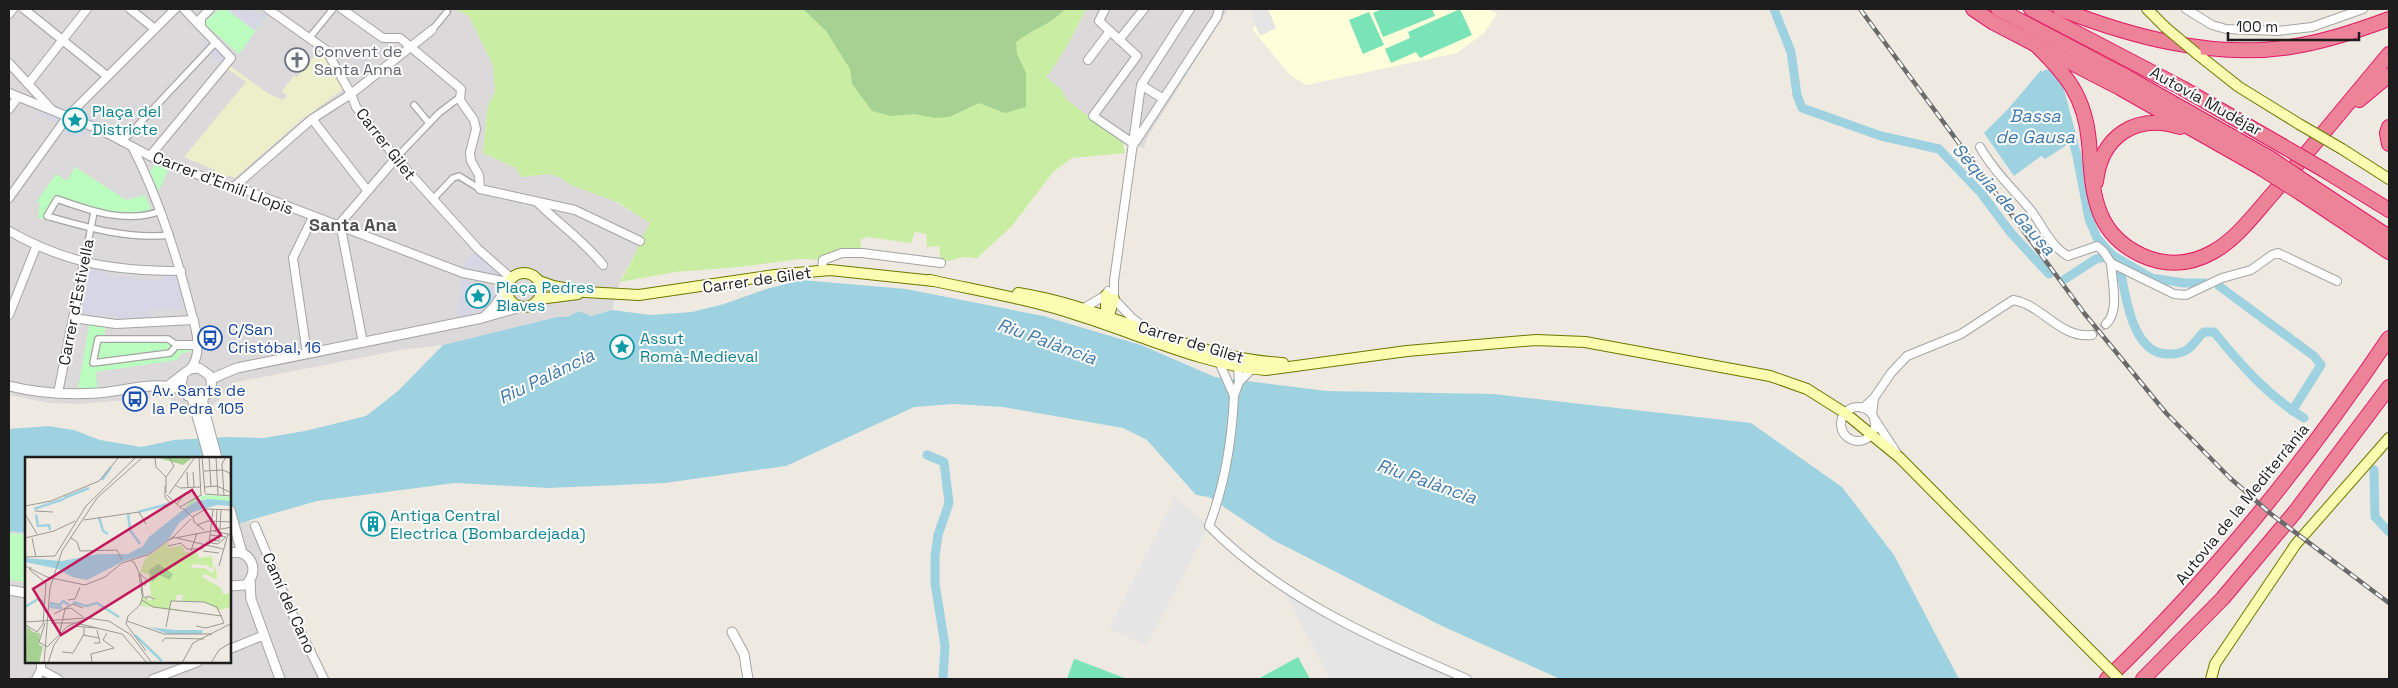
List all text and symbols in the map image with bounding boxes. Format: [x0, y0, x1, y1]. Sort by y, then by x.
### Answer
scale bar [2228, 10, 2359, 42]
text: 100 m [2236, 17, 2278, 36]
place label: Convent de Santa Anna [314, 41, 402, 80]
church icon: Convent de Santa Anna [284, 47, 310, 73]
street label: Autovía Mudéjar [2146, 62, 2266, 140]
place label: Plaça del Districte [92, 101, 161, 140]
street label: Carrer Gilet [351, 104, 421, 184]
water label: Bassa de Gausa [1995, 104, 2075, 148]
place icon: Plaça del Districte [62, 107, 88, 133]
water label: Séquia de Gausa [1947, 138, 2061, 260]
street label: Carrer d'Emili Llopis [150, 146, 296, 220]
district label: Santa Ana [309, 213, 398, 236]
street label: Carrer d'Estivella [53, 237, 99, 367]
street label: Carrer de Gilet [701, 262, 813, 298]
place label: Plaça Pedres Blaves [496, 277, 594, 316]
place icon: Plaça Pedres Blaves [465, 283, 491, 309]
water label: Riu Palància [994, 312, 1100, 370]
street label: Carrer de Gilet [1135, 316, 1247, 368]
place label: C/San Cristóbal, 16 [228, 319, 321, 358]
bus stop icon: C/San Cristóbal, 16 [197, 325, 223, 351]
place label: Assut Romà-Medieval [640, 328, 758, 367]
place icon: Assut Romà-Medieval [609, 334, 635, 360]
water label: Riu Palància [494, 343, 598, 409]
place label: Av. Sants de la Pedra 105 [152, 380, 246, 419]
bus stop icon: Av. Sants de la Pedra 105 [122, 386, 148, 412]
street label: Autovia de la Mediterrània [2170, 419, 2314, 589]
water label: Riu Palància [1374, 453, 1480, 509]
inset map [25, 457, 231, 663]
place label: Antiga Central Electrica (Bombardejada) [390, 505, 585, 544]
building icon: Antiga Central Electrica (Bombardejada) [360, 511, 386, 537]
street label: Camí del Cano [257, 549, 321, 657]

